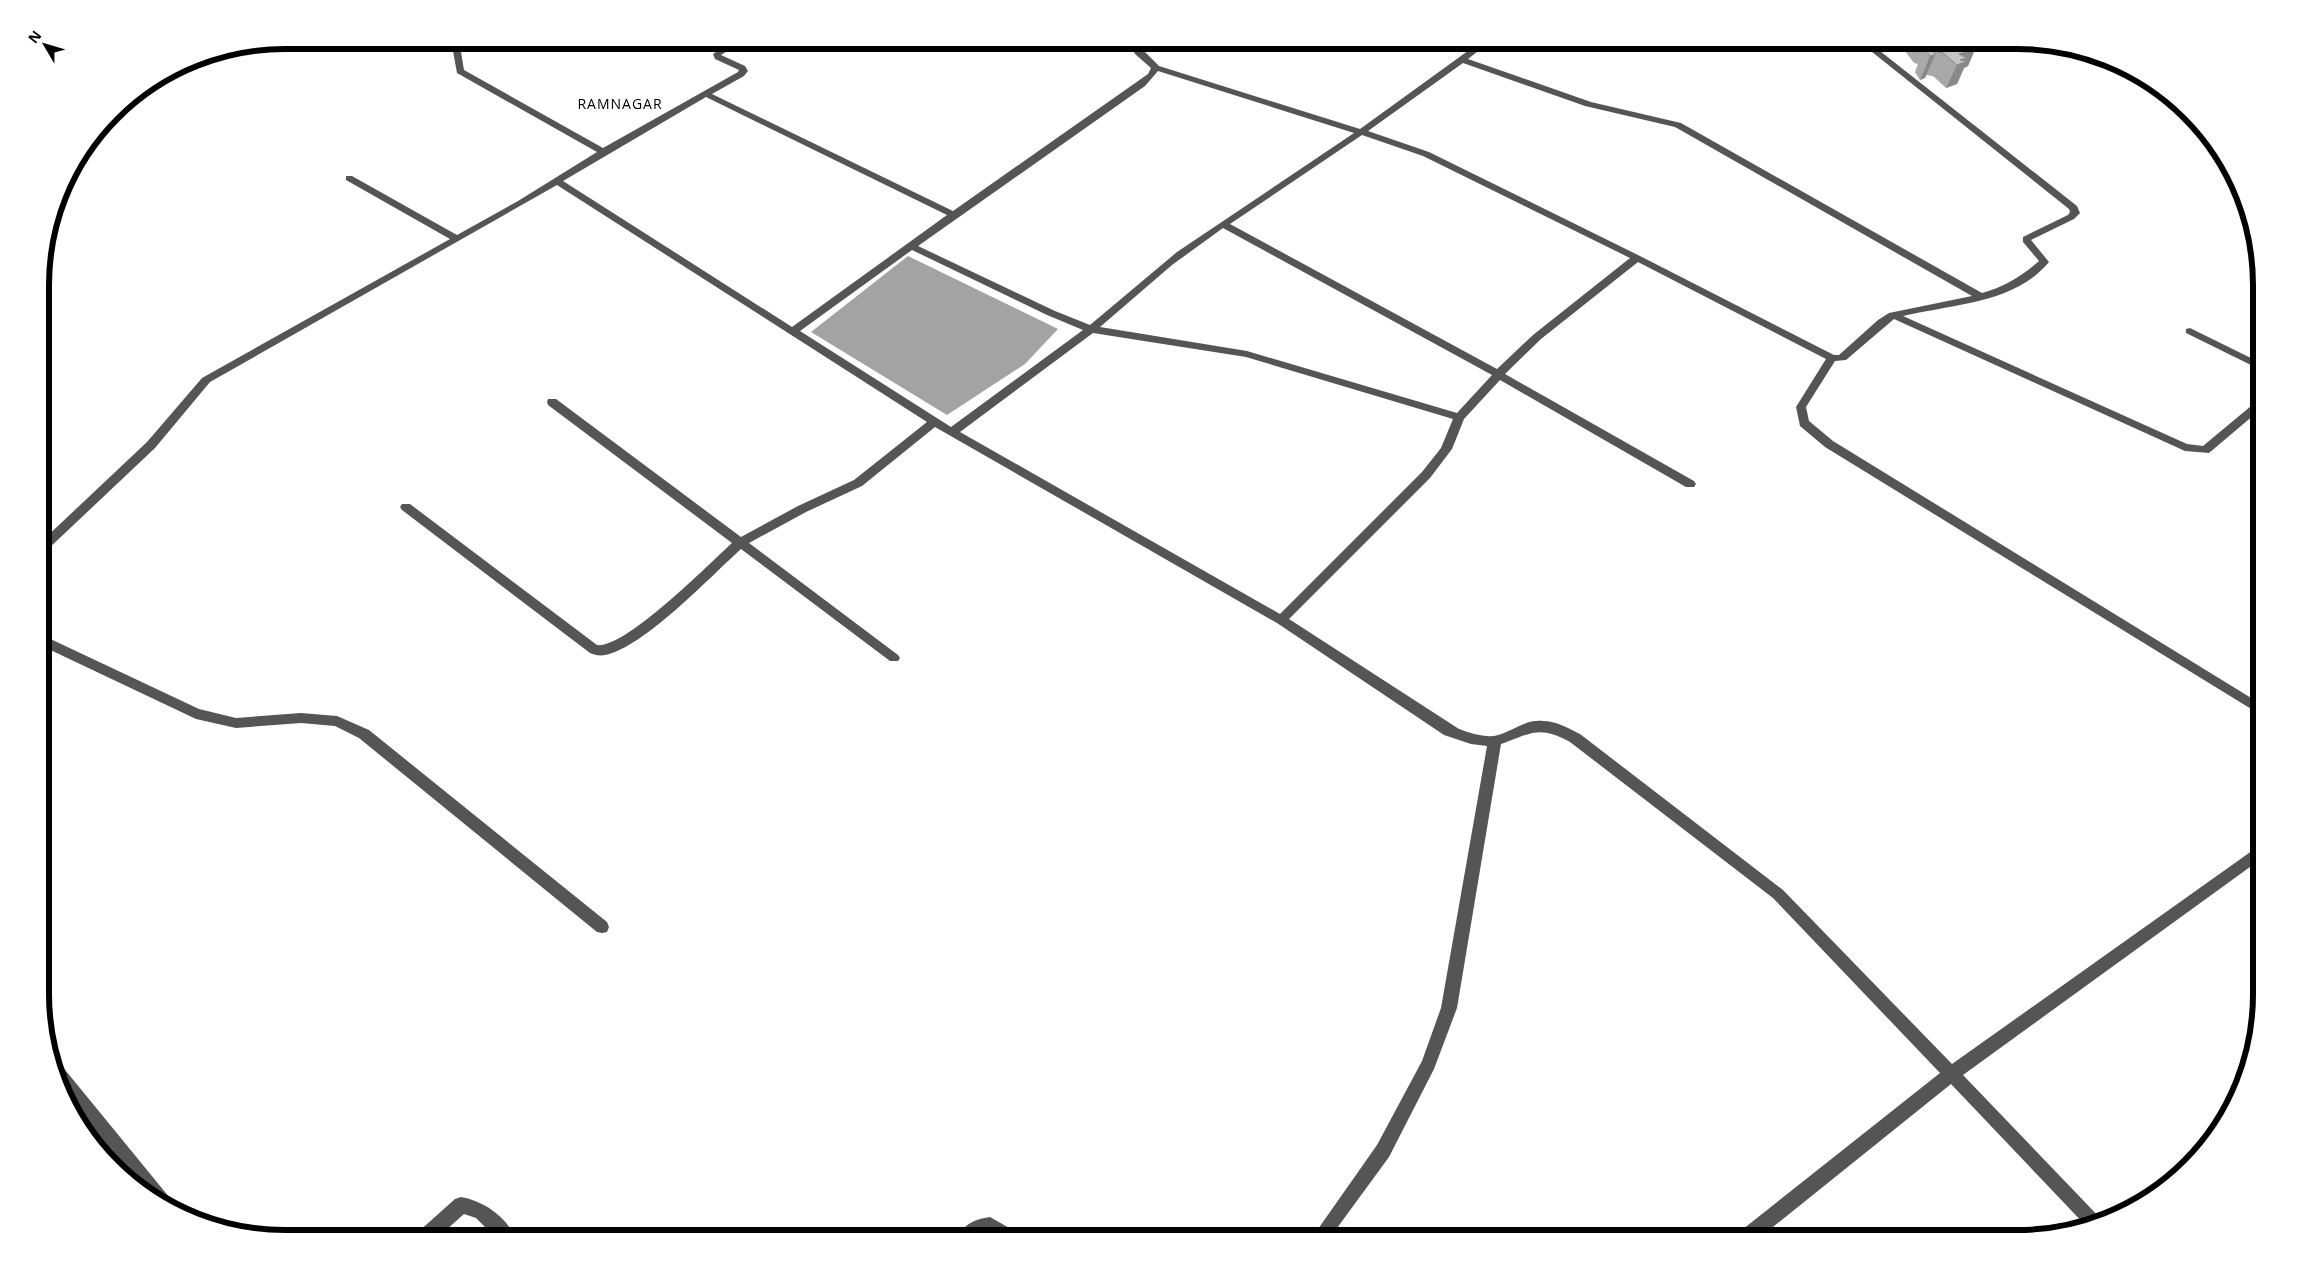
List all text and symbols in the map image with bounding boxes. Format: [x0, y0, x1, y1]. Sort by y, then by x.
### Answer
north arrow [20, 20, 70, 70]
text: N [23, 26, 45, 47]
district label: RAMNAGAR [577, 94, 663, 113]

